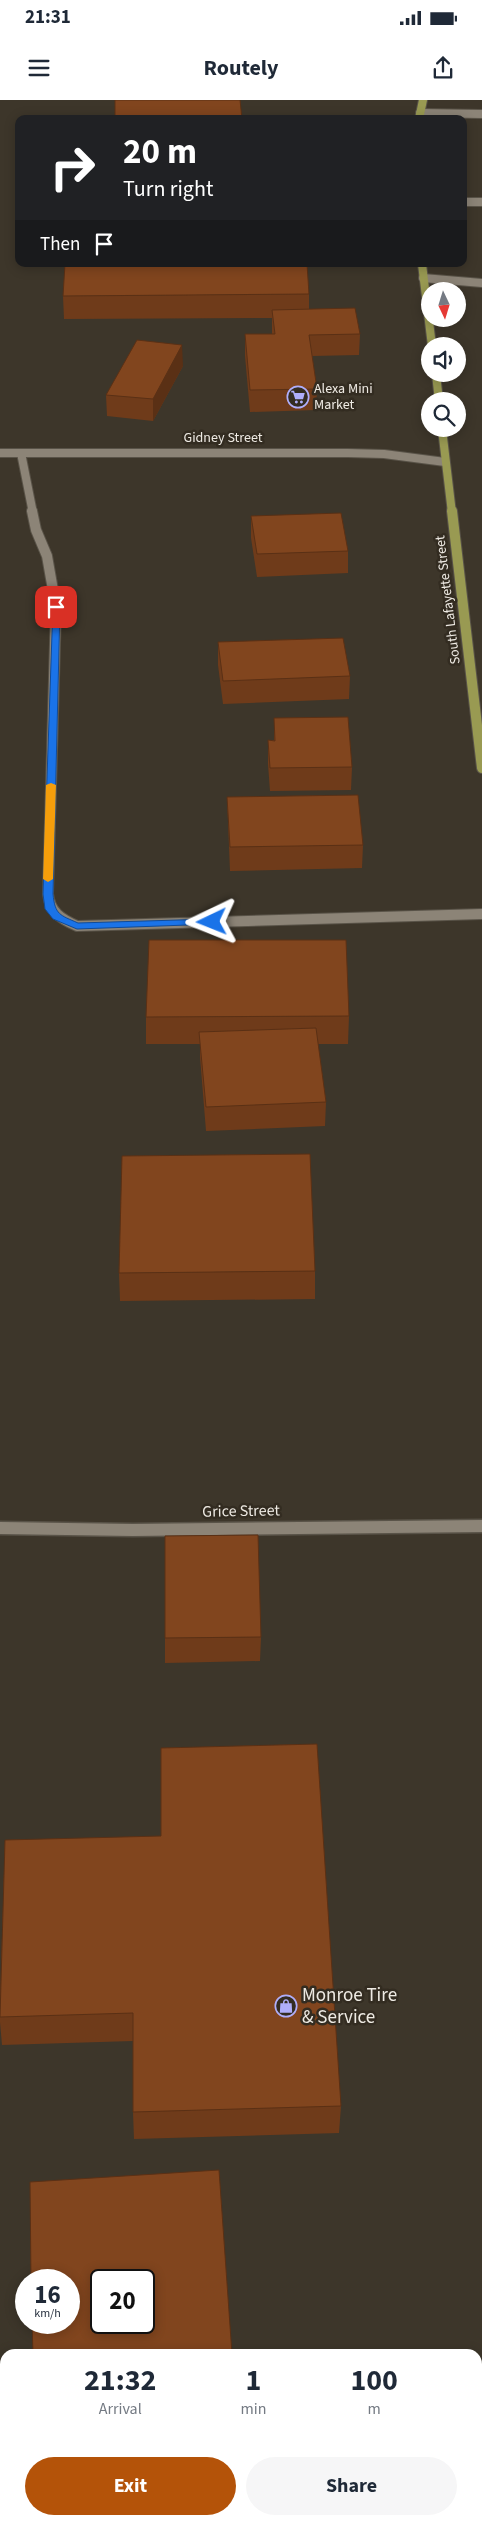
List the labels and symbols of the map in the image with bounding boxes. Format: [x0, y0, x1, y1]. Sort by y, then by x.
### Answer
north arrow [421, 282, 466, 328]
place label: Alexa Mini Market [314, 379, 373, 415]
supermarket icon: Alexa Mini Market [286, 385, 310, 409]
street label: Gidney Street [184, 428, 263, 448]
street label: South Lafayette Street [430, 534, 466, 666]
pin [35, 586, 77, 628]
position arrow [185, 895, 237, 947]
street label: Grice Street [202, 1499, 281, 1523]
place label: Monroe Tire & Service [302, 1982, 397, 2031]
shop icon: Monroe Tire & Service [274, 1994, 298, 2018]
speed limit sign: 20 [90, 2269, 155, 2334]

